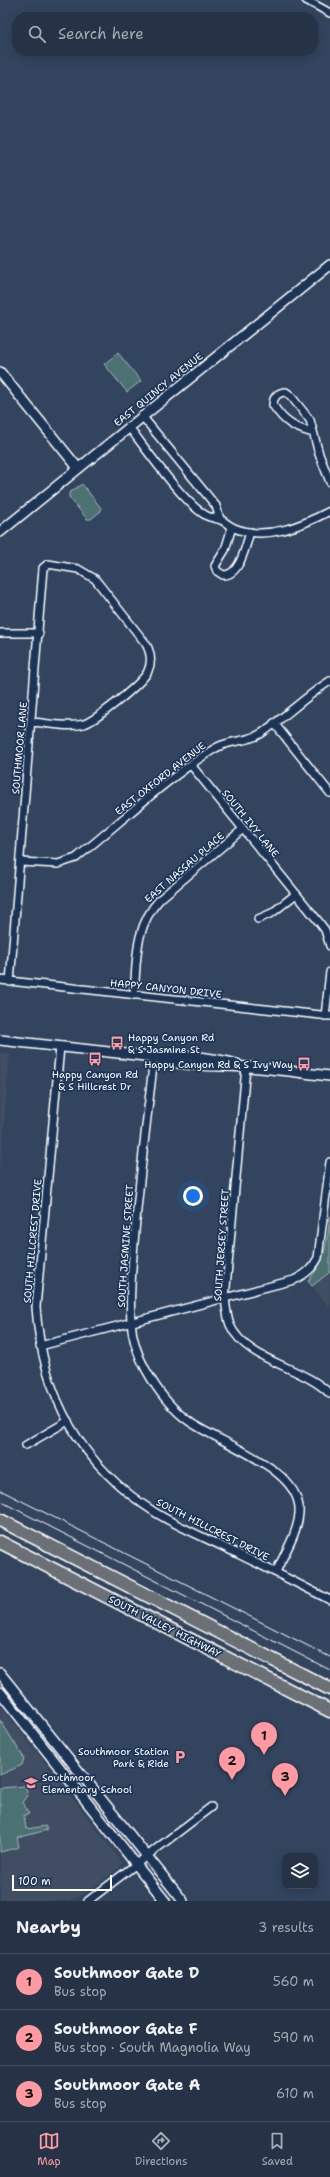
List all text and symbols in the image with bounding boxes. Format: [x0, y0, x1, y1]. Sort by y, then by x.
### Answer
search box [12, 12, 318, 56]
icon: search [26, 23, 48, 45]
text: Search here [58, 24, 144, 44]
street label: EAST QUINCY AVENUE [111, 349, 205, 429]
street label: SOUTHMOOR LANE [9, 701, 30, 795]
street label: EAST OXFORD AVENUE [112, 739, 208, 818]
street label: SOUTH IVY LANE [219, 787, 282, 860]
street label: EAST NASSAU PLACE [142, 829, 227, 906]
street label: HAPPY CANYON DRIVE [109, 976, 222, 1001]
place label: Happy Canyon Rd & S Jasmine St [128, 1031, 215, 1056]
bus stop icon: Happy Canyon Rd & S Jasmine St [109, 1035, 125, 1051]
bus stop icon: Happy Canyon Rd & S Hillcrest Dr [87, 1051, 103, 1067]
bus stop icon: Happy Canyon Rd & S Ivy Way [296, 1056, 312, 1072]
place label: Happy Canyon Rd & S Ivy Way [144, 1058, 293, 1071]
place label: Happy Canyon Rd & S Hillcrest Dr [52, 1068, 139, 1093]
street label: SOUTH HILLCREST DRIVE [21, 1178, 44, 1304]
street label: SOUTH JASMINE STREET [115, 1184, 136, 1308]
your location [183, 1186, 203, 1206]
street label: SOUTH JERSEY STREET [211, 1188, 232, 1302]
street label: SOUTH HILLCREST DRIVE [154, 1495, 271, 1564]
street label: SOUTH VALLEY HIGHWAY [106, 1592, 223, 1661]
pin: 1 [251, 1722, 277, 1755]
place label: Southmoor Station Park & Ride [78, 1745, 169, 1770]
pin: 2 [219, 1747, 245, 1780]
parking icon: Southmoor Station Park & Ride [172, 1749, 188, 1765]
pin: 3 [272, 1763, 298, 1796]
place label: Southmoor Elementary School [42, 1771, 132, 1796]
school or university icon: Southmoor Elementary School [23, 1775, 39, 1791]
map controls [282, 1853, 318, 1889]
button: layers [282, 1853, 318, 1889]
scale bar [12, 1873, 112, 1892]
text: 100 m [18, 1874, 51, 1889]
text: Nearby [16, 1916, 81, 1938]
text: 3 results [258, 1919, 314, 1936]
text: Southmoor Gate D [54, 1963, 199, 1983]
text: 1 [26, 1973, 32, 1990]
text: 560 m [273, 1973, 314, 1990]
text: Bus stop [54, 1983, 106, 2000]
text: Southmoor Gate F [54, 2019, 198, 2039]
text: 2 [24, 2029, 34, 2046]
text: 590 m [273, 2029, 314, 2046]
text: Bus stop · South Magnolia Way [54, 2039, 251, 2056]
text: Southmoor Gate A [54, 2075, 200, 2095]
text: 3 [24, 2085, 34, 2102]
text: 610 m [276, 2085, 314, 2102]
text: Bus stop [54, 2095, 106, 2112]
tab: Map [37, 2130, 61, 2169]
tab: Directions [135, 2130, 187, 2169]
tab: Saved [262, 2130, 293, 2169]

